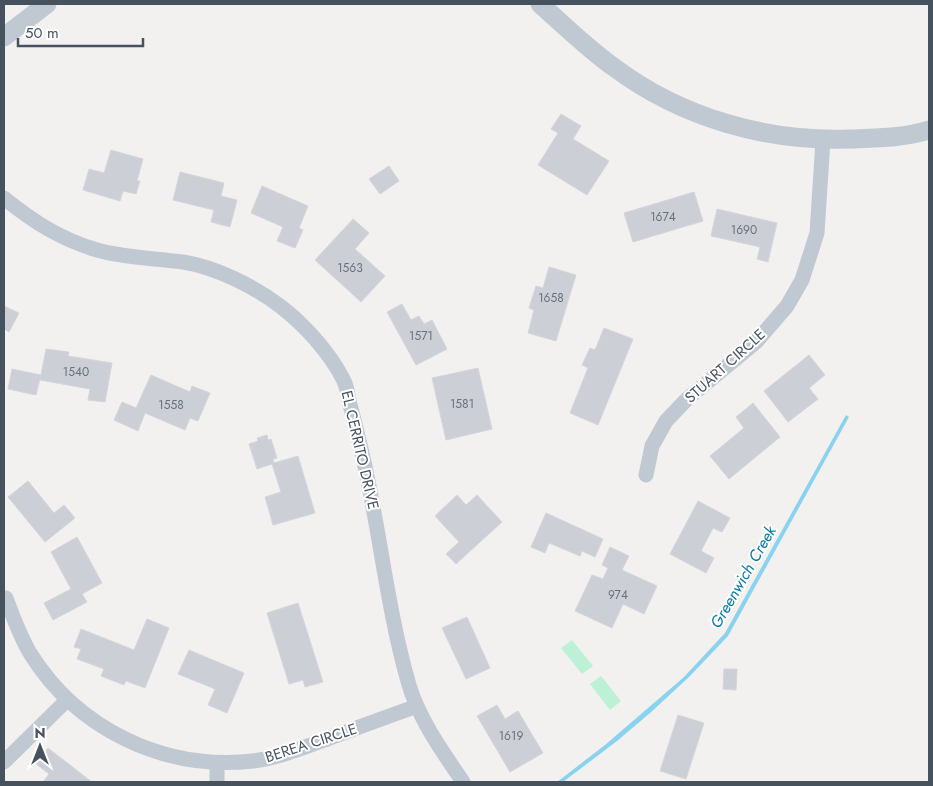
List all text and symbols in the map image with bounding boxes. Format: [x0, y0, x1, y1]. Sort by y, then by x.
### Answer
scale bar [18, 15, 142, 47]
text: 50 m [25, 22, 59, 44]
house number: 1674 [650, 208, 676, 226]
house number: 1690 [731, 221, 757, 239]
house number: 1563 [337, 259, 363, 277]
house number: 1658 [538, 289, 564, 307]
street label: STUART CIRCLE [680, 324, 770, 408]
house number: 1571 [409, 327, 433, 345]
house number: 1540 [63, 363, 89, 381]
street label: EL CERRITO DRIVE [336, 388, 384, 512]
house number: 1581 [450, 395, 474, 413]
house number: 1558 [158, 396, 184, 414]
water label: Greenwich Creek [704, 521, 782, 632]
house number: 974 [608, 586, 628, 604]
street label: BEREA CIRCLE [262, 718, 360, 768]
north arrow [15, 721, 65, 771]
text: N [34, 723, 46, 743]
house number: 1619 [499, 727, 523, 745]

